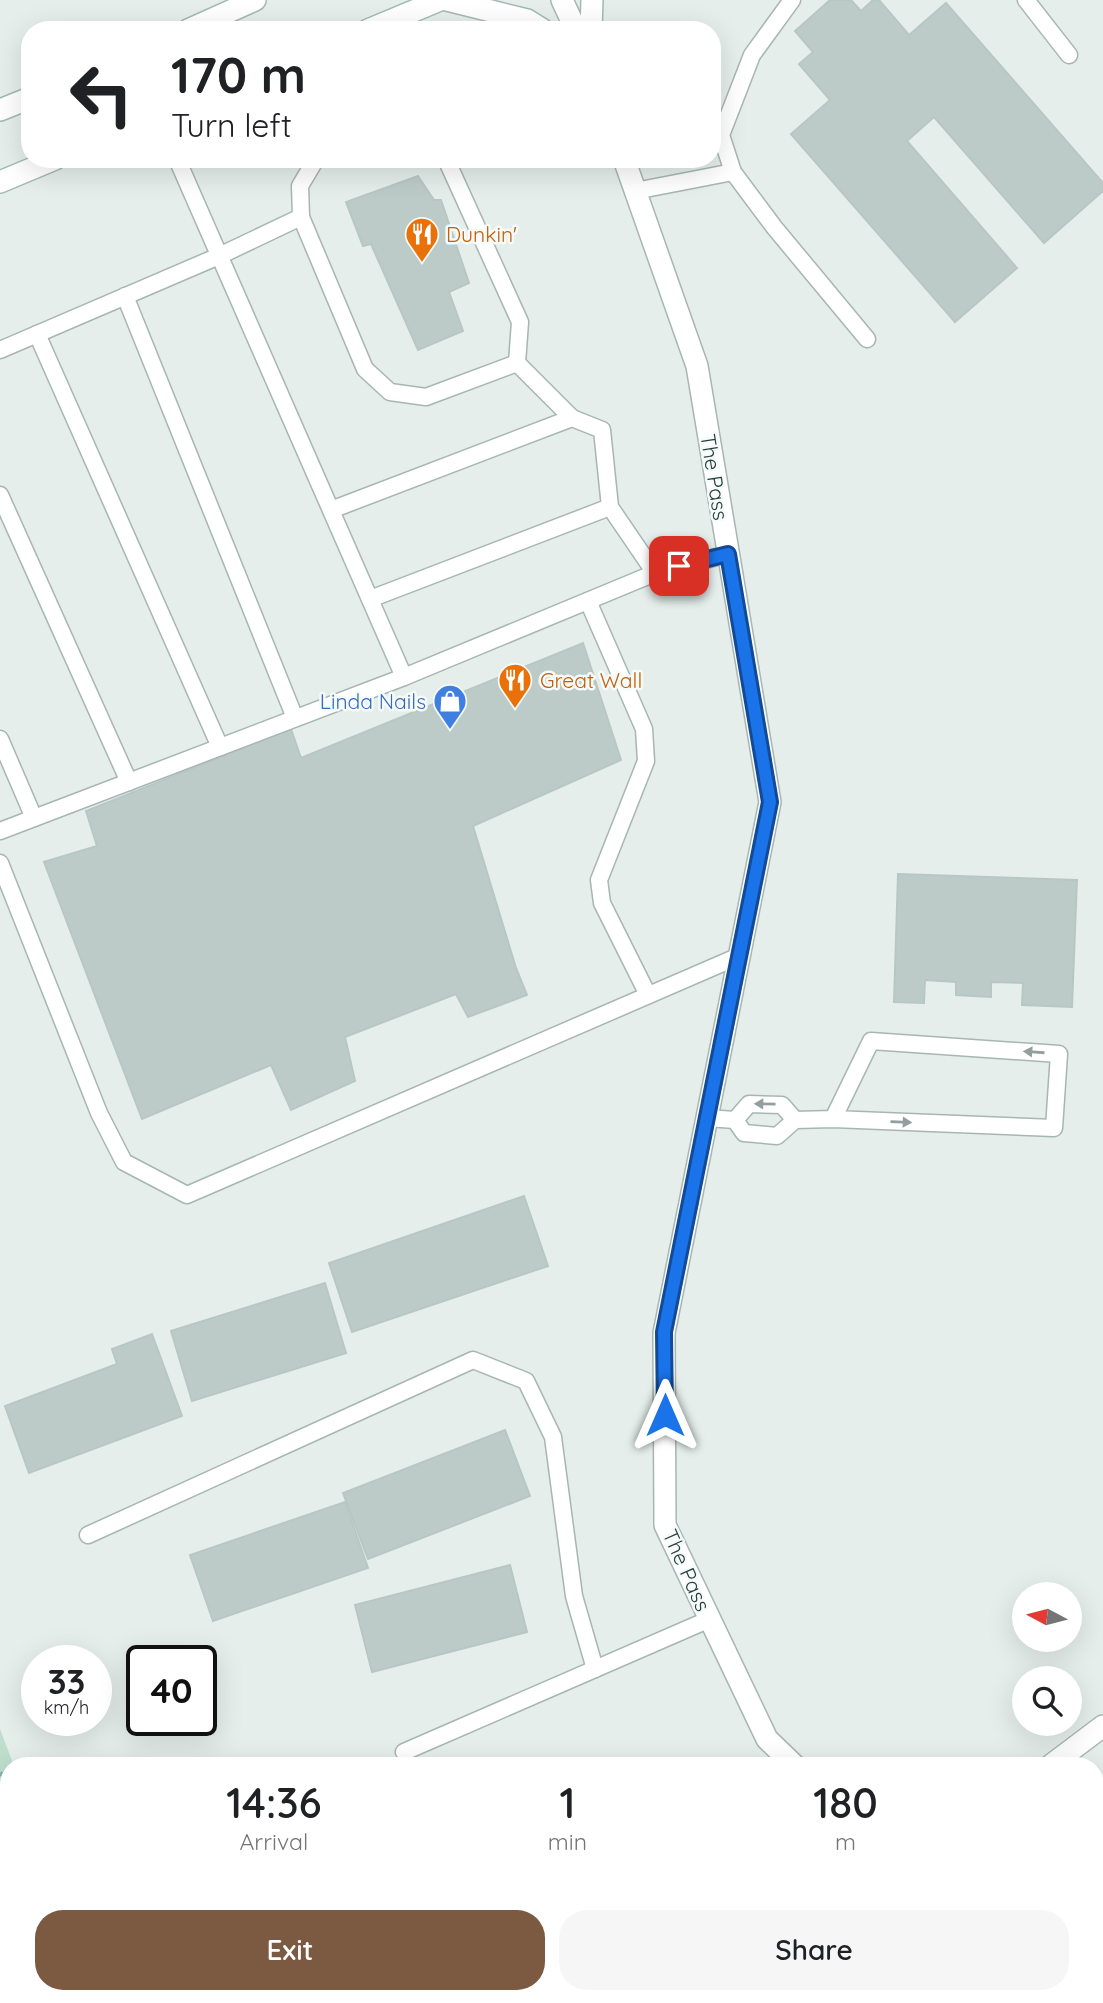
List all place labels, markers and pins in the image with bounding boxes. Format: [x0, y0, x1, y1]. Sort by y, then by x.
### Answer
restaurant icon: Dunkin' [403, 215, 441, 264]
place label: Dunkin' [446, 221, 517, 247]
pin [649, 536, 709, 596]
restaurant icon: Great Wall [496, 661, 534, 710]
place label: Great Wall [540, 667, 642, 693]
shop icon: Linda Nails [431, 682, 469, 731]
place label: Linda Nails [320, 688, 426, 714]

